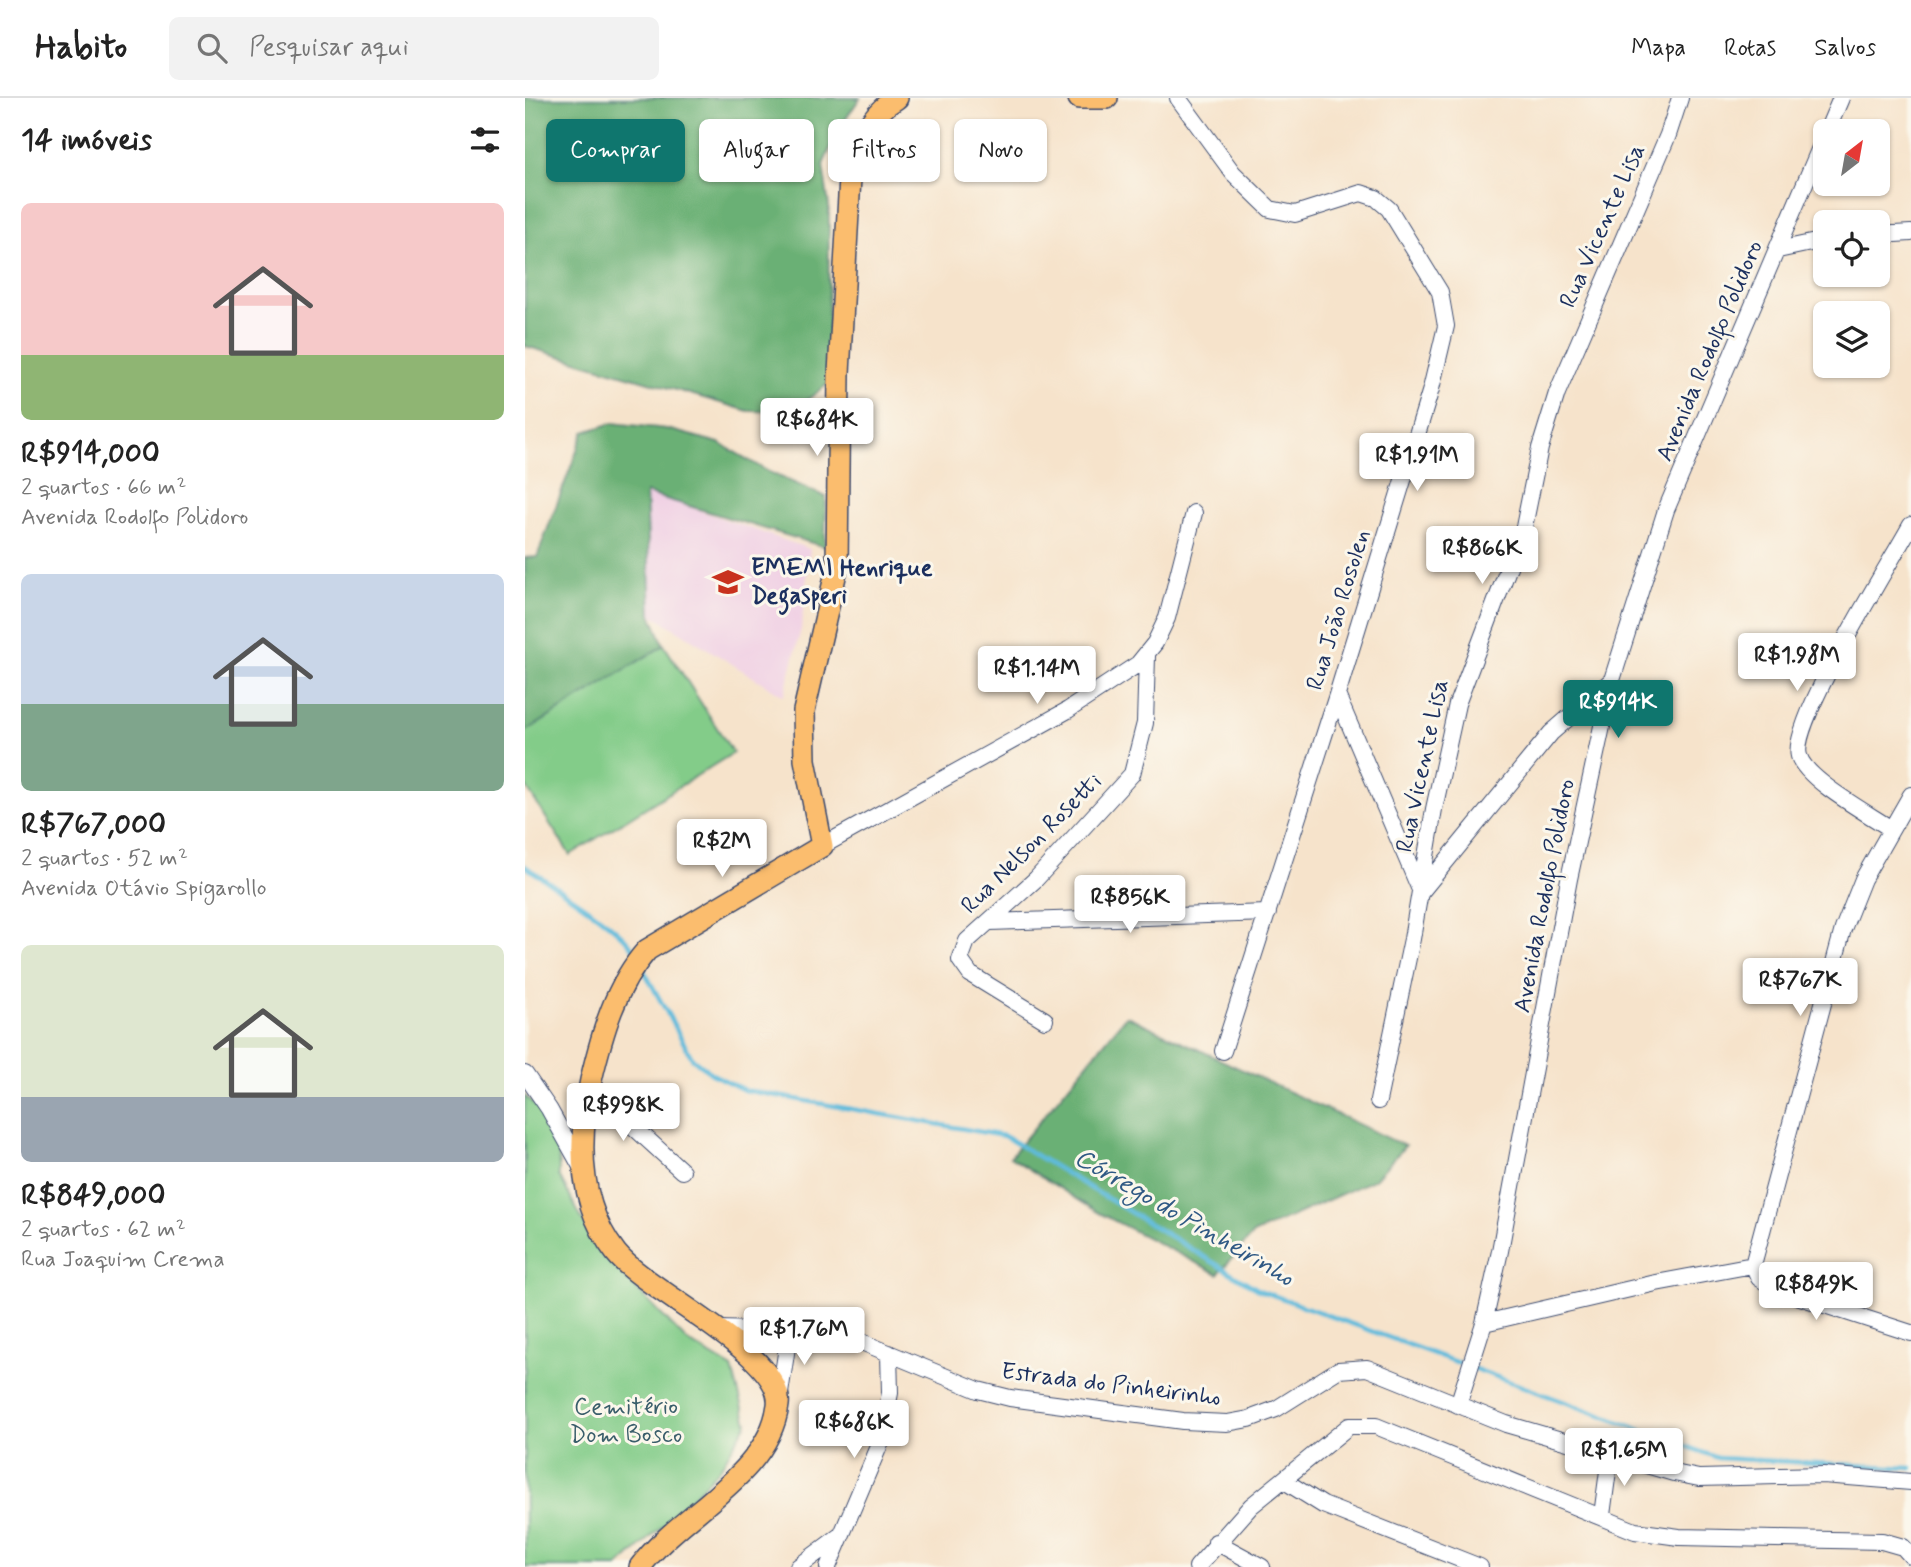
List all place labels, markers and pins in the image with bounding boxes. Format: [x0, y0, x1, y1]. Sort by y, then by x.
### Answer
pin: R$684K [760, 398, 874, 458]
pin: R$1.91M [1352, 434, 1482, 493]
pin: R$866K [1425, 526, 1539, 586]
place label: EMEMI Henrique Degasperi [751, 553, 933, 615]
school or university icon: EMEMI Henrique Degasperi [711, 565, 745, 599]
pin: R$1.98M [1732, 634, 1862, 693]
pin: R$1.14M [972, 646, 1102, 706]
pin: R$914K [1561, 680, 1675, 740]
pin: R$2M [681, 820, 763, 879]
pin: R$856K [1073, 876, 1187, 935]
pin: R$767K [1743, 958, 1857, 1018]
pin: R$998K [566, 1084, 680, 1143]
pin: R$849K [1759, 1262, 1873, 1322]
pin: R$1.76M [739, 1308, 869, 1367]
pin: R$686K [797, 1400, 911, 1460]
pin: R$1.65M [1559, 1428, 1689, 1488]

